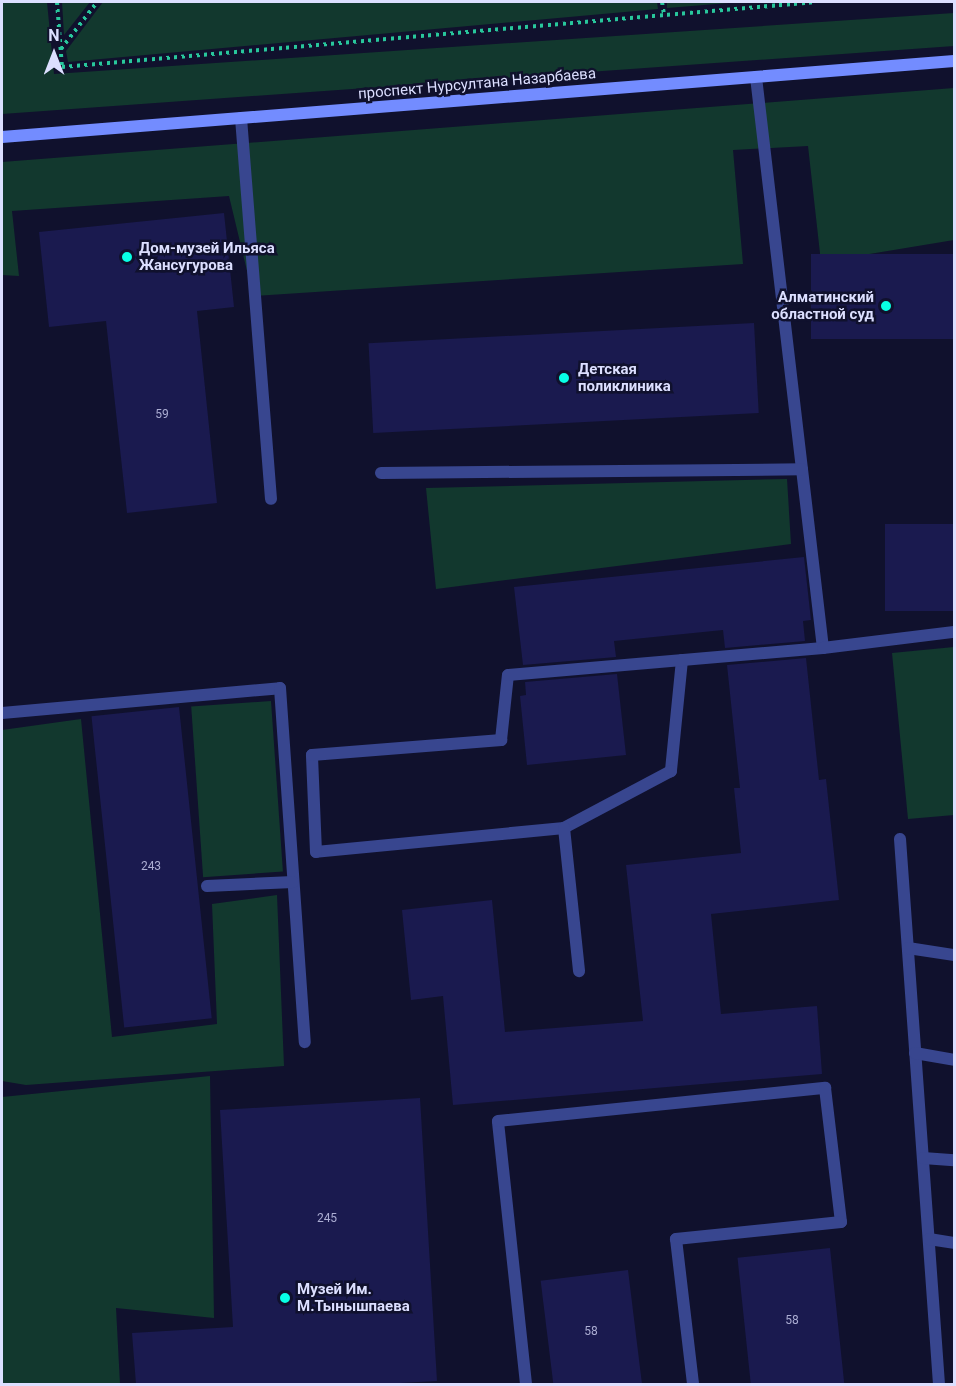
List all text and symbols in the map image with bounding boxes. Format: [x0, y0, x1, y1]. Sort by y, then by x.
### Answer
north arrow [24, 24, 84, 84]
text: N [48, 26, 60, 45]
street label: проспект Нурсултана Назарбаева [357, 65, 597, 103]
place label: Дом-музей Ильяса Жансугурова [139, 239, 275, 274]
marker: Дом-музей Ильяса Жансугурова [120, 250, 134, 264]
place label: Алматинский областной суд [771, 288, 874, 323]
marker: Алматинский областной суд [879, 299, 893, 313]
place label: Детская поликлиника [578, 360, 671, 395]
marker: Детская поликлиника [555, 369, 573, 387]
house number: 59 [155, 408, 169, 422]
house number: 243 [141, 860, 161, 874]
house number: 245 [317, 1212, 337, 1226]
place label: Музей Им. М.Тынышпаева [297, 1280, 410, 1315]
marker: Музей Им. М.Тынышпаева [278, 1291, 292, 1305]
house number: 58 [785, 1314, 799, 1328]
house number: 58 [584, 1325, 598, 1339]

